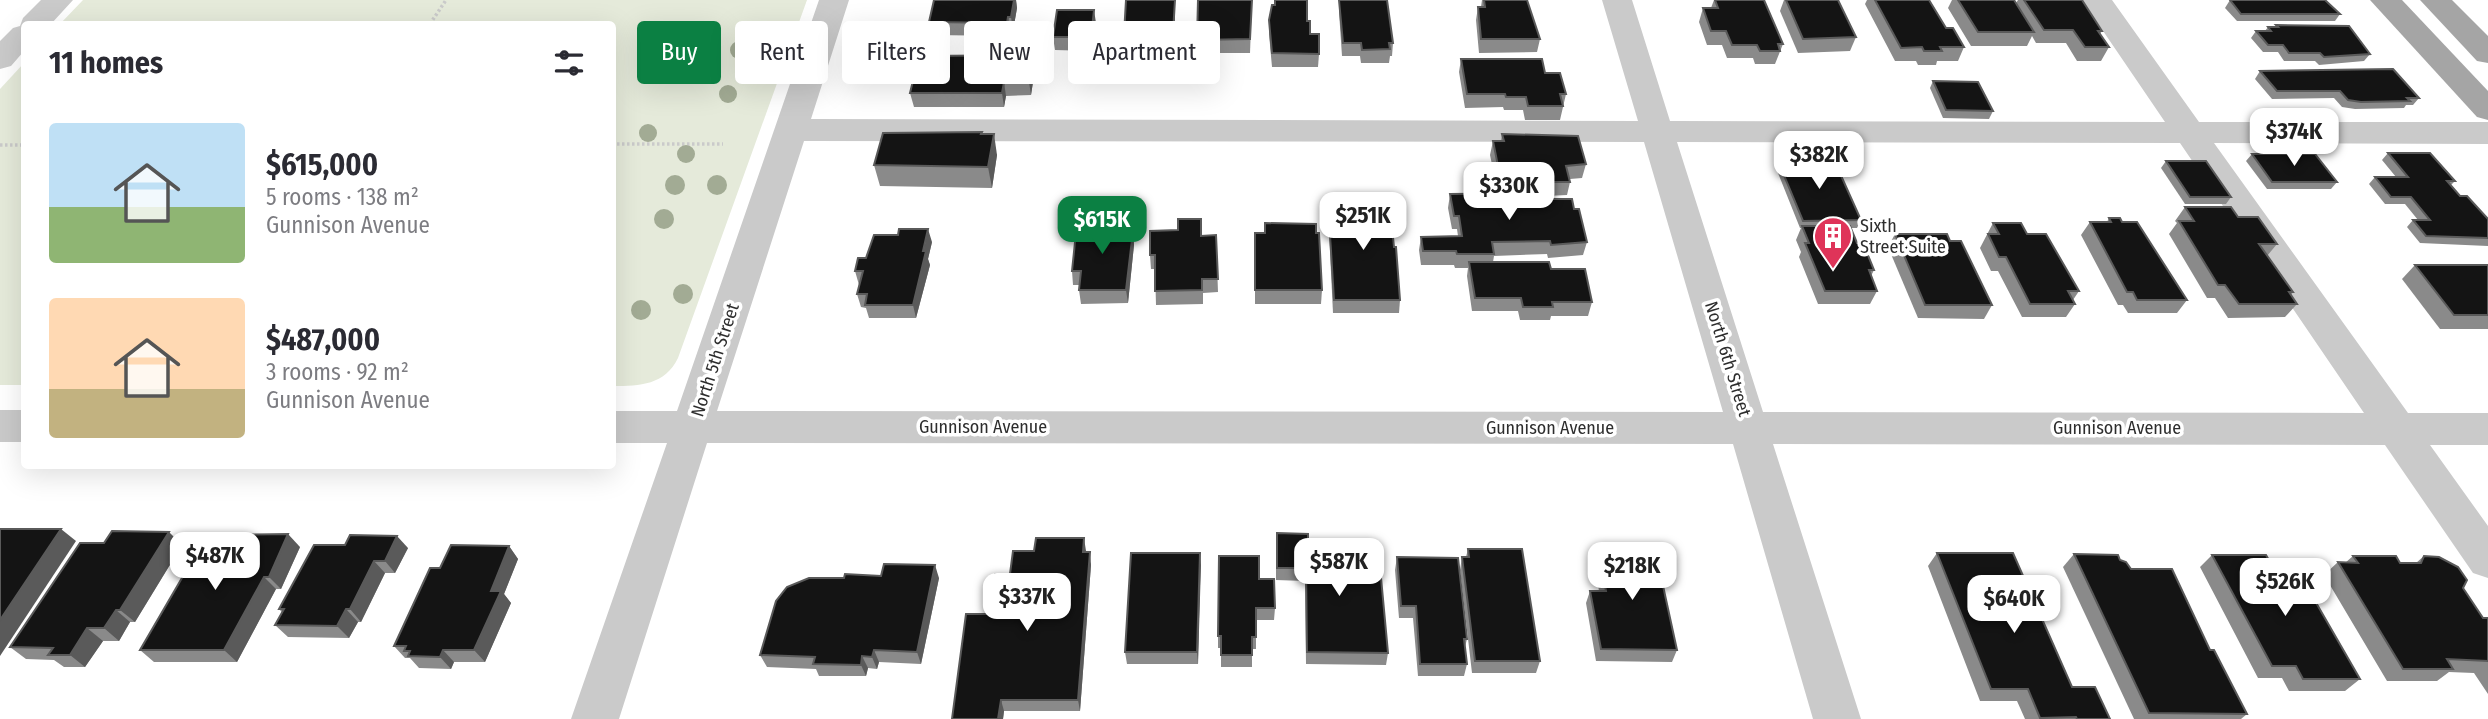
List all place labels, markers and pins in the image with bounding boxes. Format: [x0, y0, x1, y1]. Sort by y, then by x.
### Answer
pin: $374K [2245, 108, 2343, 168]
pin: $382K [1770, 132, 1868, 191]
pin: $330K [1460, 162, 1558, 222]
pin: $251K [1314, 192, 1412, 252]
pin: $615K [1053, 196, 1151, 256]
building icon: Sixth Street Suite [1812, 215, 1854, 270]
place label: Sixth Street Suite [1860, 215, 1946, 258]
pin: $487K [166, 532, 264, 592]
pin: $587K [1290, 538, 1388, 598]
pin: $218K [1583, 542, 1681, 602]
pin: $526K [2236, 558, 2334, 618]
pin: $337K [978, 574, 1076, 633]
pin: $640K [1965, 576, 2063, 635]

